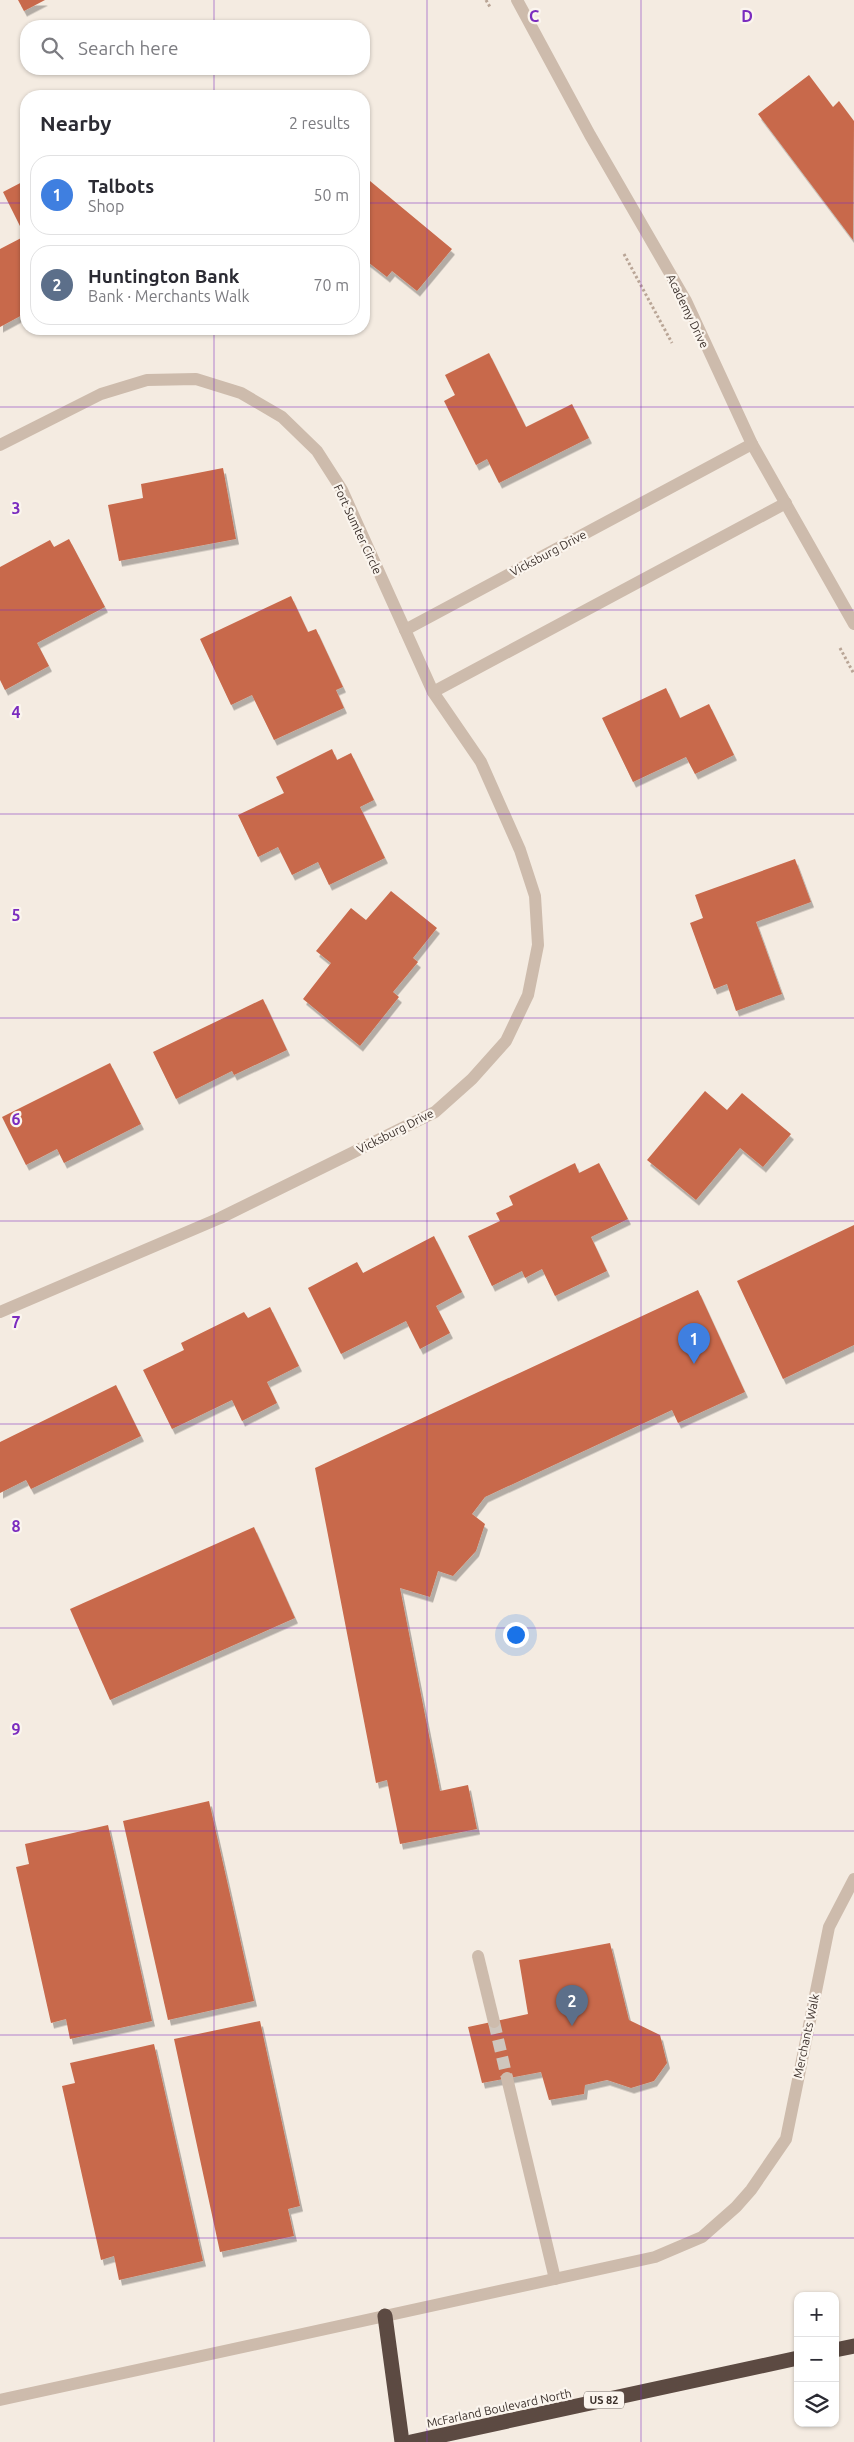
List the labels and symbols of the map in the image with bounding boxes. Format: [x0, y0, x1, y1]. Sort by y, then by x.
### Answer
text: C [529, 7, 539, 25]
text: D [741, 7, 753, 25]
street label: Academy Drive [665, 272, 711, 350]
street label: Fort Sumter Circle [331, 482, 385, 576]
text: 3 [11, 499, 21, 517]
street label: Vicksburg Drive [508, 527, 588, 579]
text: 4 [11, 703, 21, 721]
text: 5 [11, 906, 21, 924]
street label: Vicksburg Drive [355, 1106, 435, 1156]
text: 6 [11, 1110, 21, 1128]
text: 7 [11, 1313, 21, 1331]
pin: 1 [678, 1323, 710, 1364]
text: 8 [11, 1517, 21, 1535]
your location [503, 1622, 529, 1648]
text: 9 [11, 1720, 21, 1738]
pin: 2 [556, 1985, 588, 2026]
street label: Merchants Walk [791, 1993, 821, 2079]
street label: McFarland Boulevard North [425, 2386, 573, 2430]
road number: US 82 [584, 2392, 624, 2408]

